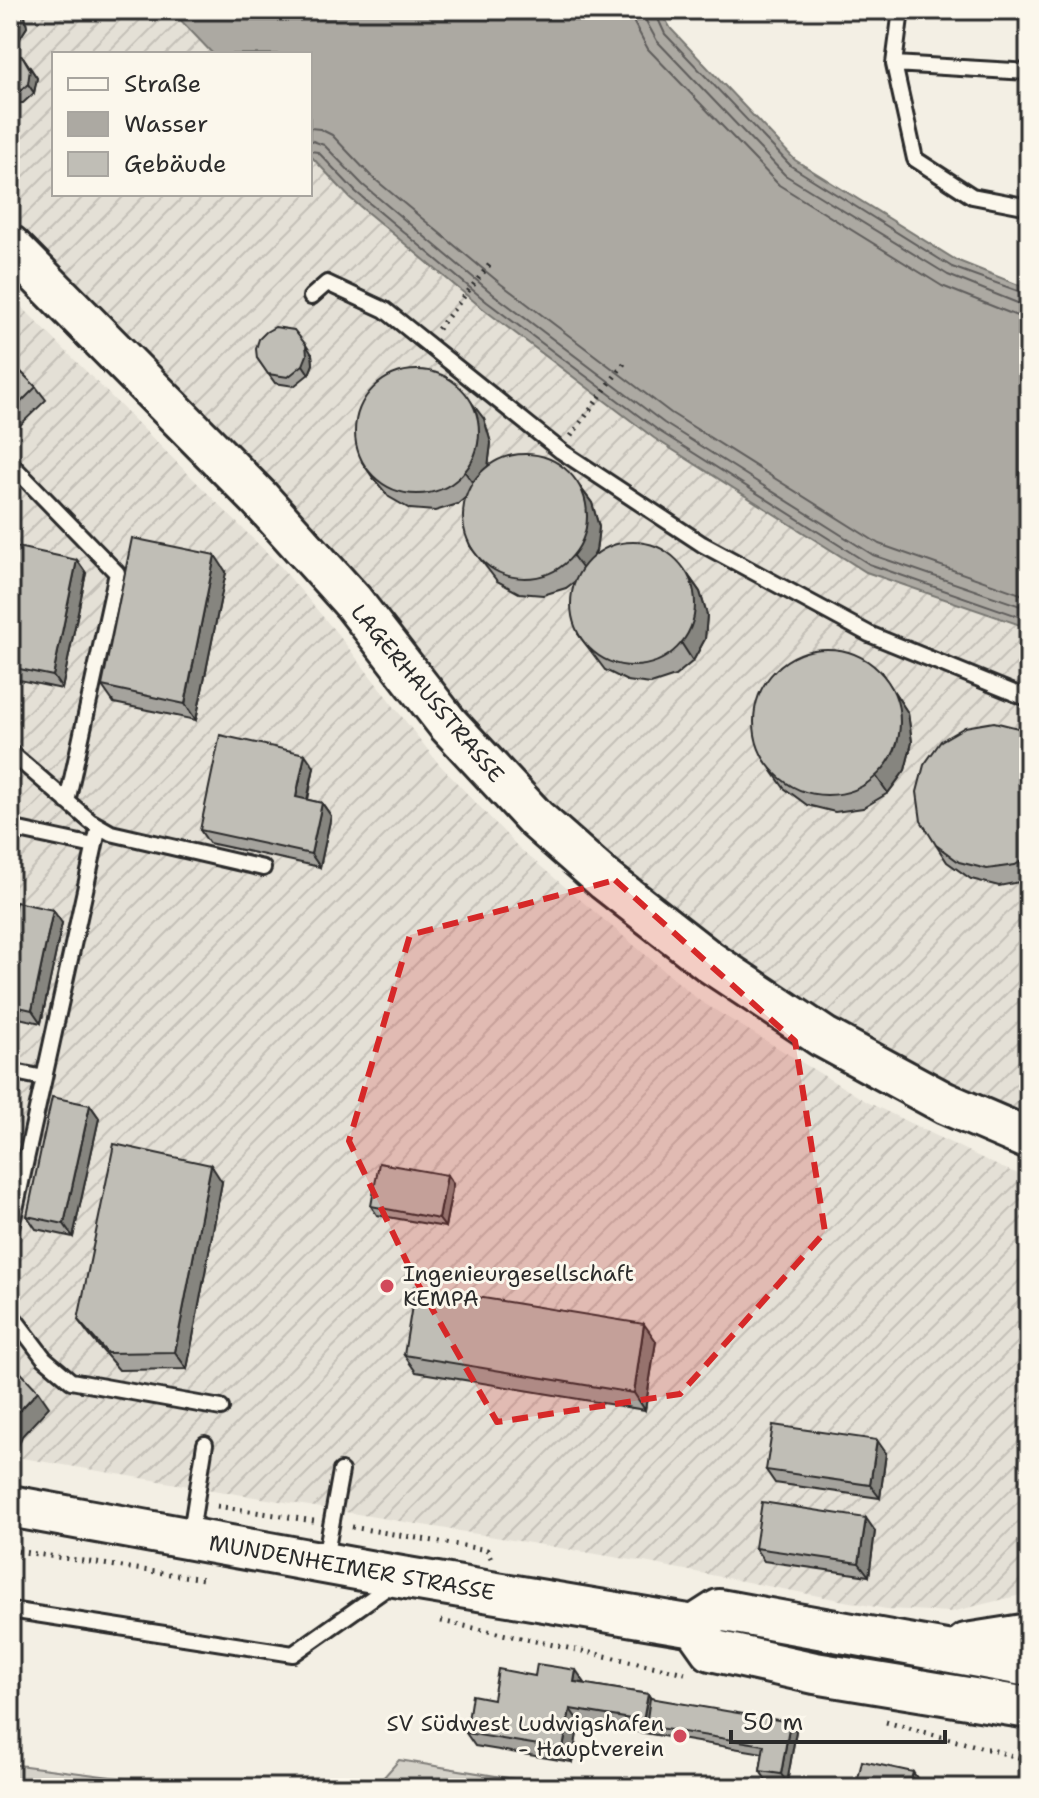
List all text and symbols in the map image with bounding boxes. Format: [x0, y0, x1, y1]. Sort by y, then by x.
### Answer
legend [52, 52, 312, 196]
text: Straße [124, 68, 201, 100]
text: Wasser [124, 108, 208, 140]
text: Gebäude [124, 148, 226, 180]
street label: LAGERHAUSSTRASSE [344, 598, 511, 789]
place label: Ingenieurgesellschaft KEMPA [403, 1259, 634, 1313]
marker: Ingenieurgesellschaft KEMPA [378, 1277, 396, 1295]
street label: MUNDENHEIMER STRASSE [207, 1528, 497, 1607]
scale bar [731, 1694, 945, 1744]
text: 50 m [743, 1706, 803, 1738]
place label: SV Südwest Ludwigshafen - Hauptverein [386, 1709, 664, 1763]
marker: SV Südwest Ludwigshafen - Hauptverein [671, 1727, 689, 1745]

